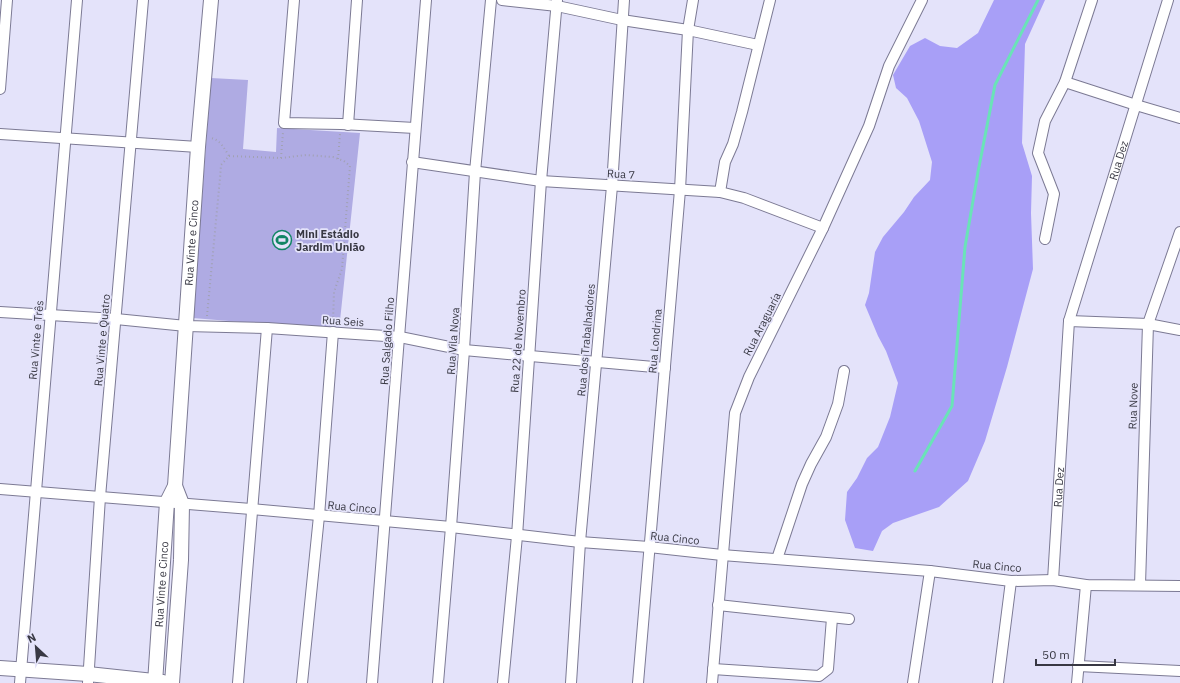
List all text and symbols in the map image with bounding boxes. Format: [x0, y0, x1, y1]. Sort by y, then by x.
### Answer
street label: Rua Dez [1106, 139, 1131, 182]
street label: Rua 7 [606, 166, 636, 182]
street label: Rua Vinte e Cinco [182, 199, 201, 286]
place label: Mini Estádio Jardim União [296, 227, 365, 254]
sports icon: Mini Estádio Jardim União [271, 229, 293, 251]
street label: Rua dos Trabalhadores [574, 283, 598, 397]
street label: Rua 22 de Novembro [507, 289, 529, 393]
street label: Rua Araguaría [740, 290, 784, 358]
street label: Rua Vinte e Quatro [91, 293, 113, 387]
street label: Rua Salgado Filho [377, 297, 397, 385]
street label: Rua Vinte e Três [26, 300, 46, 380]
street label: Rua Vila Nova [444, 307, 462, 375]
street label: Rua Londrina [645, 308, 665, 374]
street label: Rua Seis [321, 313, 365, 329]
street label: Rua Nove [1125, 382, 1141, 430]
street label: Rua Dez [1051, 467, 1067, 508]
street label: Rua Cinco [327, 498, 377, 516]
street label: Rua Cinco [650, 528, 700, 548]
street label: Rua Vinte e Cinco [152, 541, 171, 628]
street label: Rua Cinco [972, 557, 1022, 575]
north arrow [16, 627, 56, 667]
text: N [25, 630, 38, 646]
scale bar [1036, 641, 1115, 667]
text: 50 m [1042, 647, 1070, 662]

